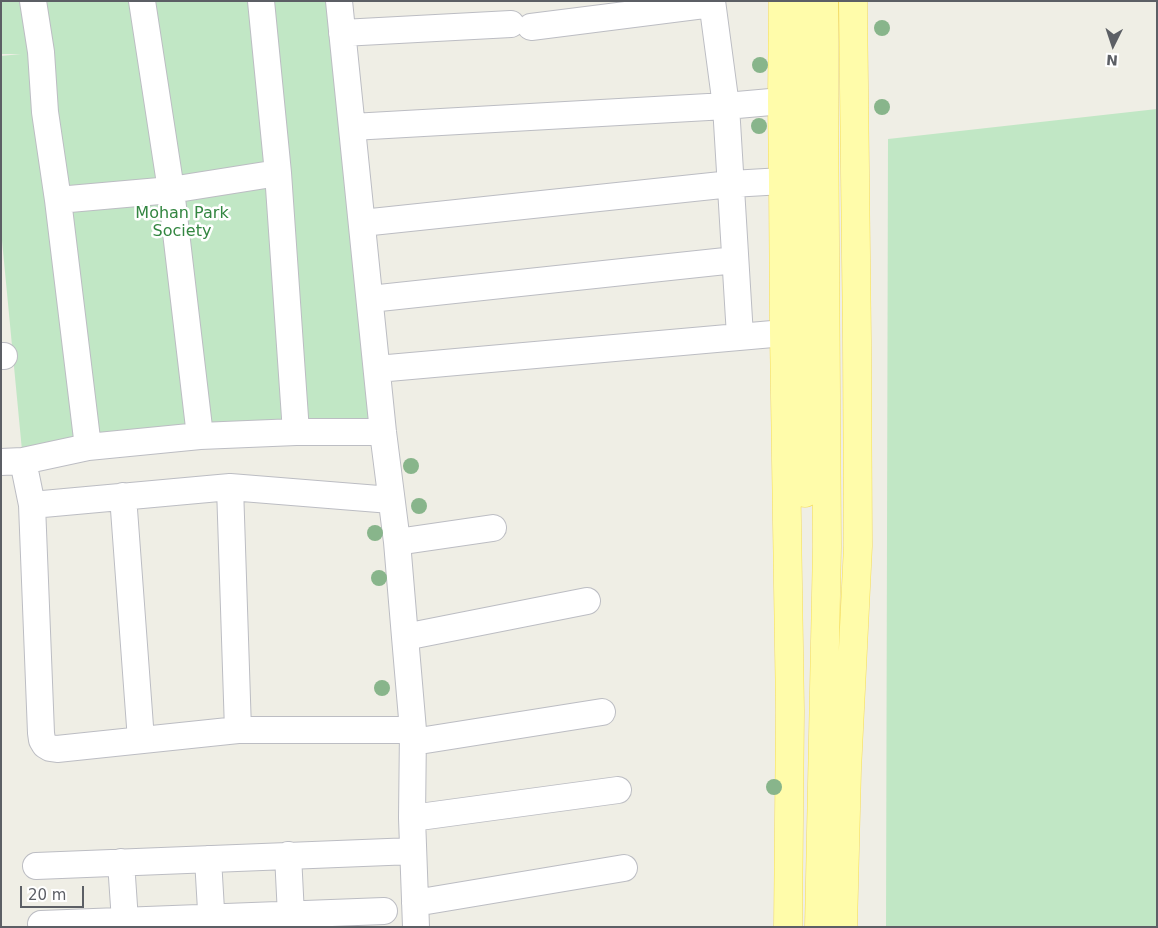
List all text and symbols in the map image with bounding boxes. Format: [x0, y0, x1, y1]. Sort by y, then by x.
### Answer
north arrow [1088, 20, 1138, 70]
text: N [1106, 52, 1118, 68]
park label: Mohan Park Society [135, 204, 229, 242]
scale bar [22, 876, 86, 908]
text: 20 m [28, 886, 66, 904]

